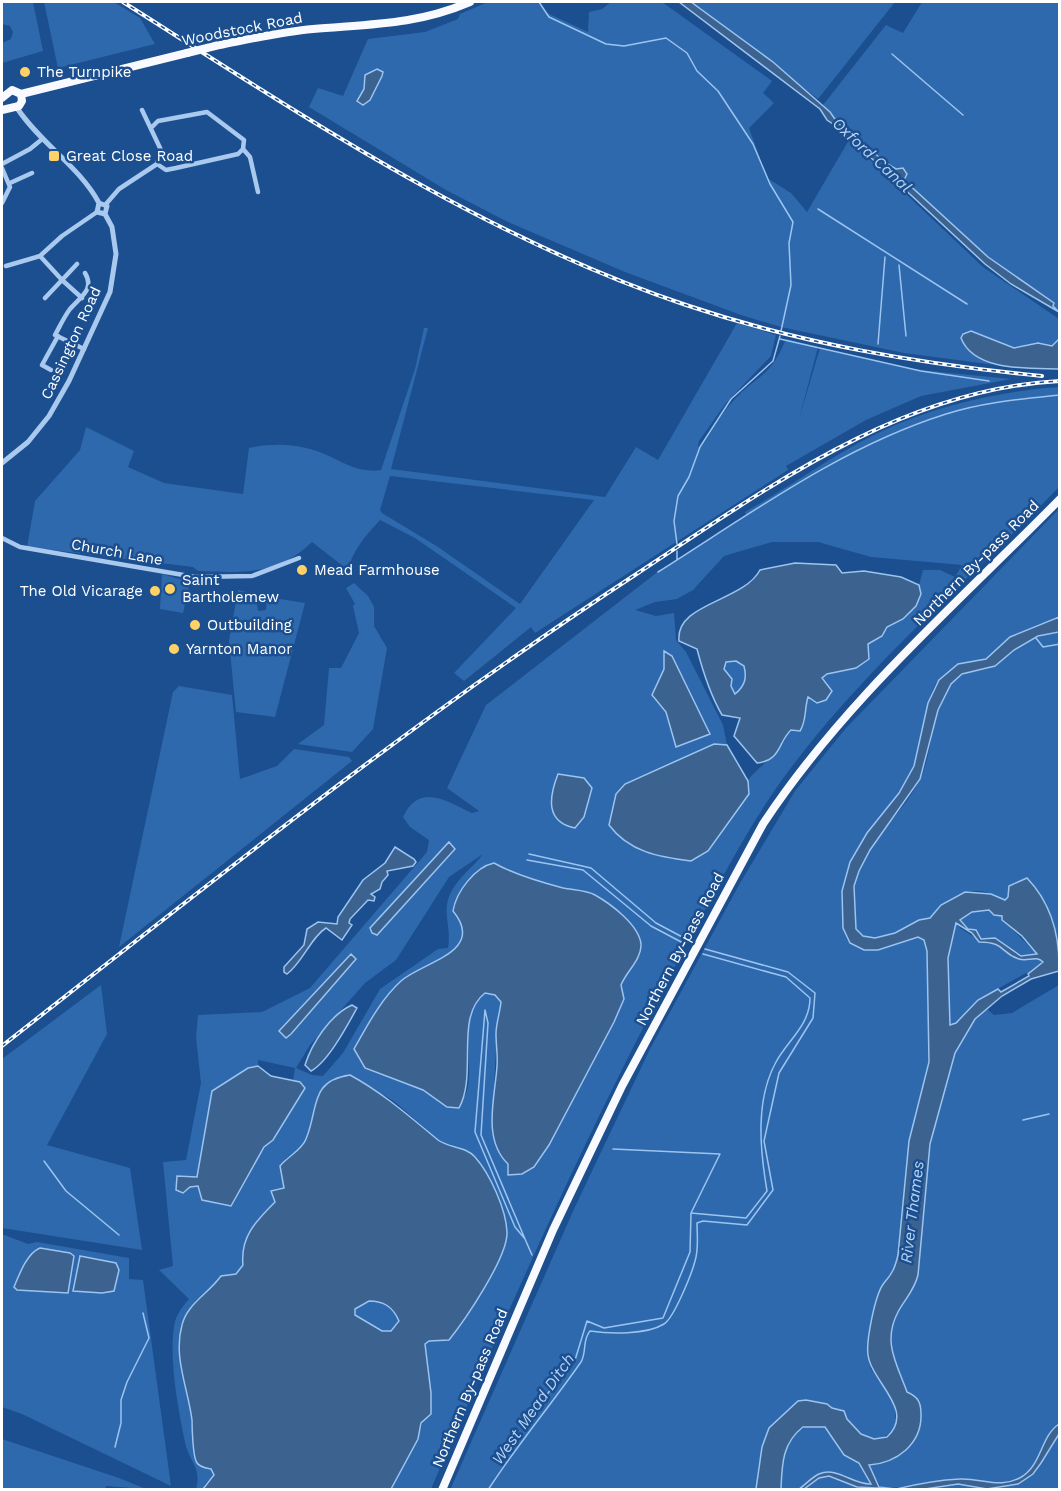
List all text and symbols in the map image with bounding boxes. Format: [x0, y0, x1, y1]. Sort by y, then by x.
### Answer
street label: Woodstock Road [180, 8, 304, 50]
place label: The Turnpike [37, 63, 131, 81]
marker: The Turnpike [18, 65, 32, 79]
water label: Oxford Canal [828, 113, 916, 197]
place label: Great Close Road [66, 147, 193, 165]
marker: Great Close Road [47, 149, 61, 163]
street label: Cassington Road [37, 284, 105, 402]
street label: Northern By-pass Road [909, 496, 1043, 630]
street label: Church Lane [70, 535, 164, 569]
place label: Mead Farmhouse [314, 561, 440, 579]
marker: Mead Farmhouse [295, 563, 309, 577]
place label: Saint Bartholemew [182, 571, 280, 606]
place label: The Old Vicarage [20, 582, 143, 600]
marker: Saint Bartholemew [163, 582, 177, 596]
marker: The Old Vicarage [148, 584, 162, 598]
place label: Outbuilding [207, 616, 292, 634]
marker: Outbuilding [188, 618, 202, 632]
place label: Yarnton Manor [186, 640, 292, 658]
marker: Yarnton Manor [167, 642, 181, 656]
street label: Northern By-pass Road [632, 869, 728, 1029]
water label: River Thames [896, 1160, 928, 1264]
street label: Northern By-pass Road [428, 1306, 512, 1470]
water label: West Mead Ditch [488, 1350, 578, 1468]

